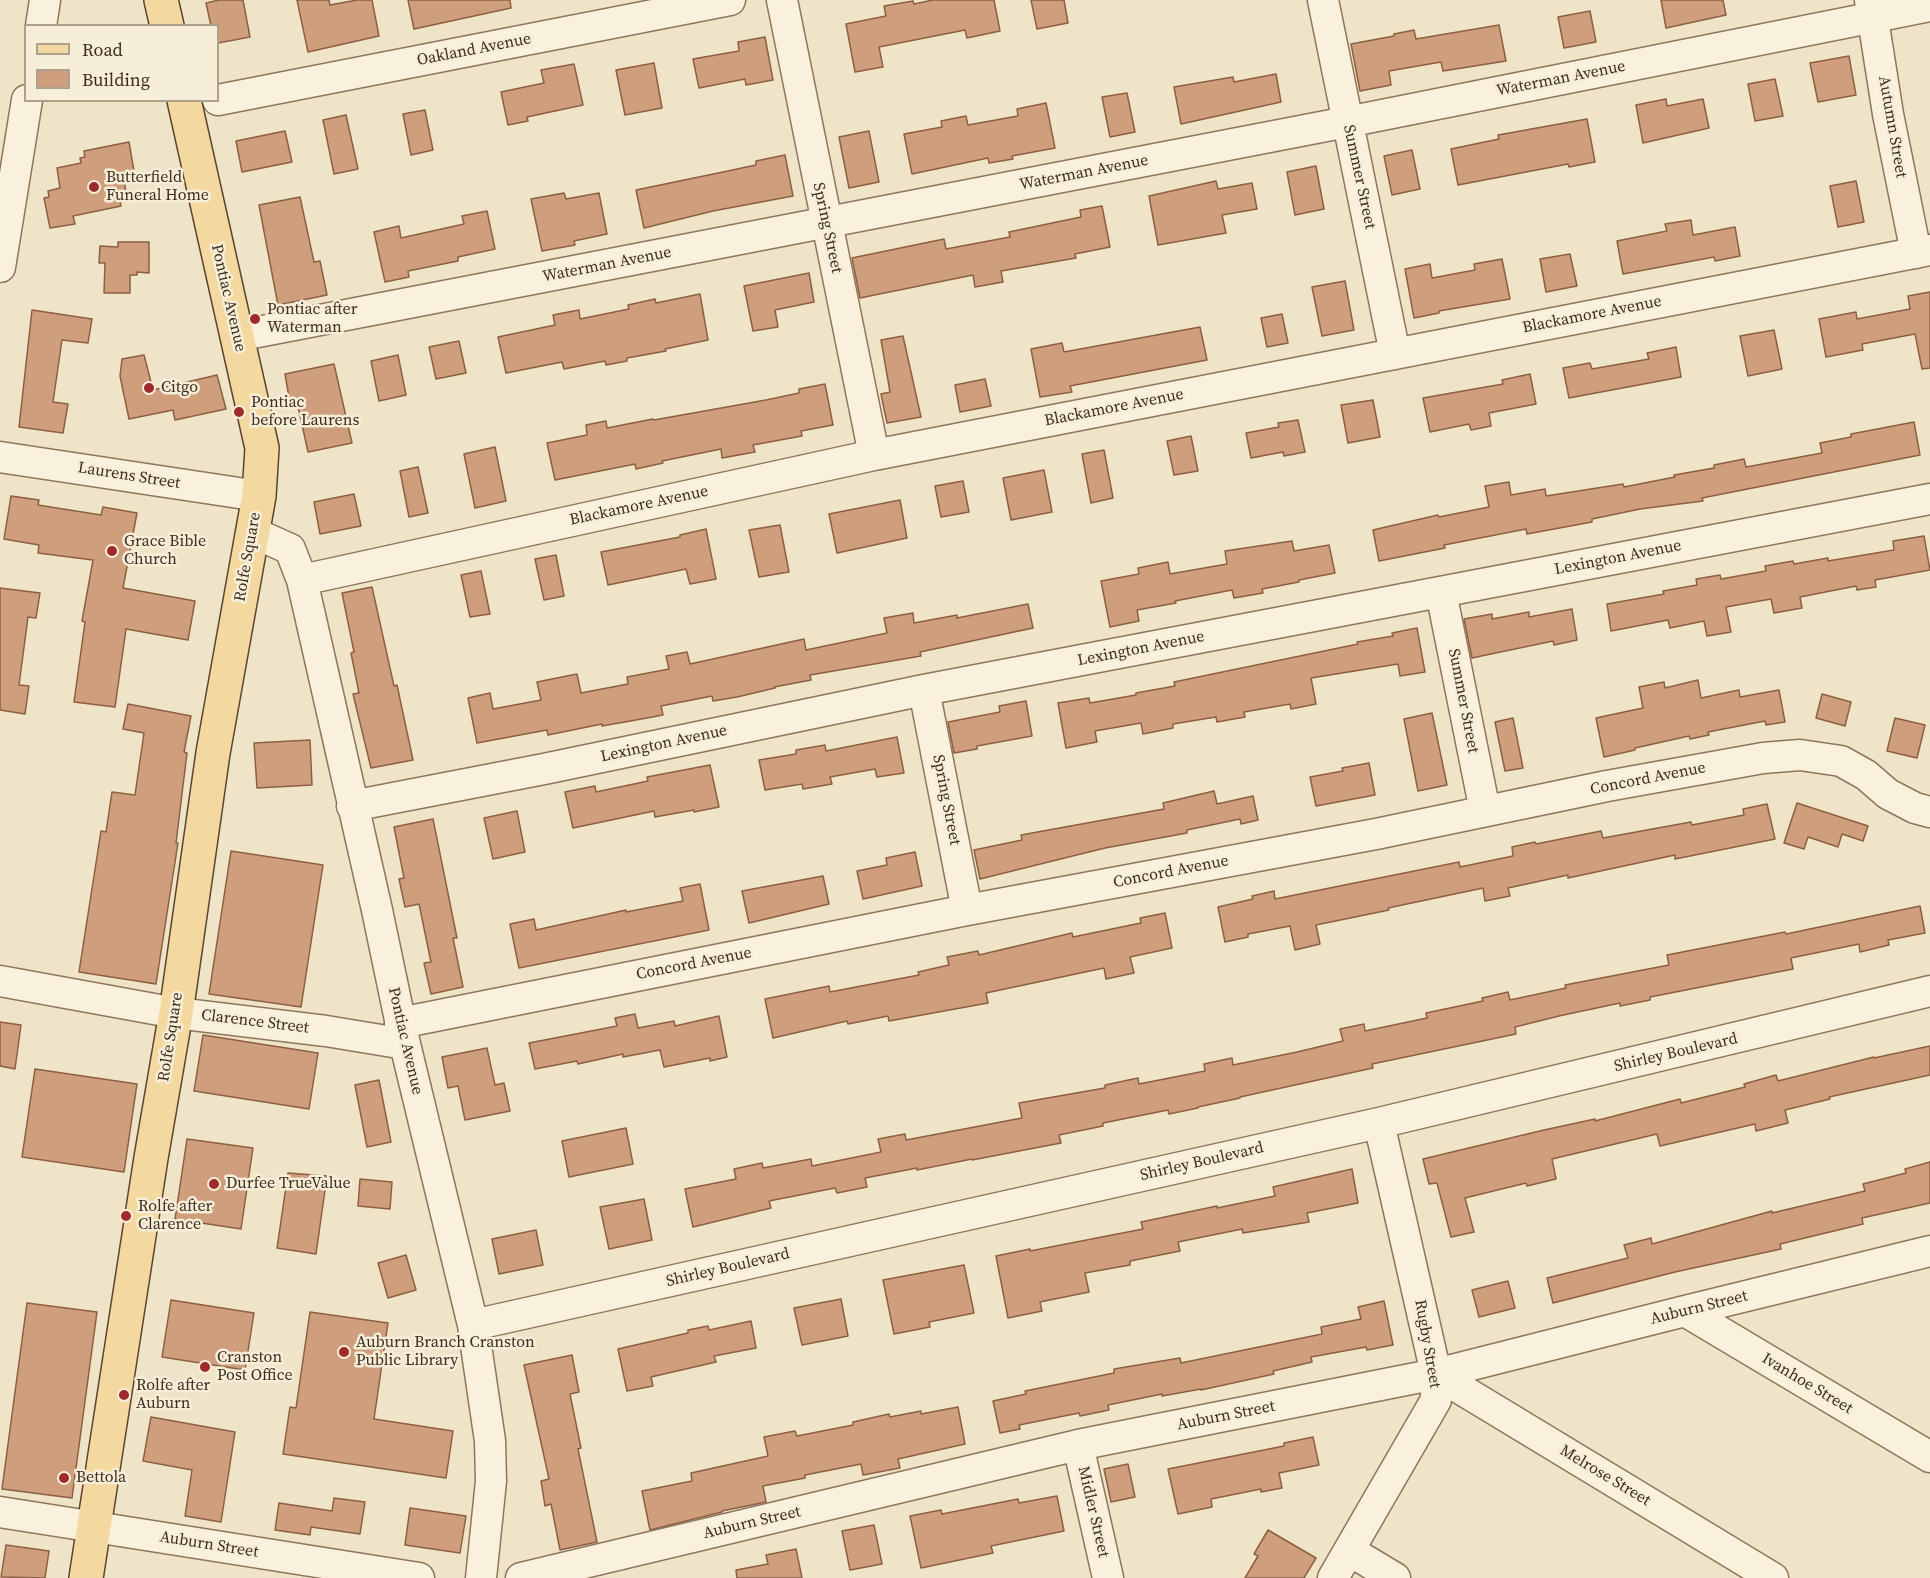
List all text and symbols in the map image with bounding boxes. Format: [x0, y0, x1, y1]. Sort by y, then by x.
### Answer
legend [24, 24, 219, 102]
street label: Oakland Avenue [415, 30, 533, 70]
text: Road [82, 37, 123, 62]
street label: Waterman Avenue [1495, 57, 1627, 101]
text: Building [82, 67, 150, 92]
street label: Autumn Street [1874, 74, 1910, 180]
street label: Summer Street [1339, 123, 1379, 231]
street label: Waterman Avenue [1018, 151, 1150, 195]
place label: Butterfield Funeral Home [106, 168, 209, 206]
marker: Butterfield Funeral Home [87, 180, 101, 194]
street label: Spring Street [808, 181, 846, 275]
street label: Pontiac Avenue [206, 242, 250, 354]
street label: Waterman Avenue [541, 243, 673, 287]
street label: Blackamore Avenue [1521, 292, 1663, 338]
place label: Pontiac after Waterman [267, 300, 358, 338]
marker: Pontiac after Waterman [248, 312, 262, 326]
place label: Citgo [161, 378, 198, 398]
marker: Citgo [142, 381, 156, 395]
street label: Blackamore Avenue [1043, 385, 1185, 431]
place label: Pontiac before Laurens [251, 393, 359, 431]
marker: Pontiac before Laurens [232, 405, 246, 419]
street label: Laurens Street [76, 458, 182, 494]
street label: Blackamore Avenue [568, 482, 710, 530]
street label: Rolfe Square [231, 511, 265, 603]
place label: Grace Bible Church [124, 532, 206, 570]
street label: Lexington Avenue [1553, 536, 1683, 580]
marker: Grace Bible Church [105, 544, 119, 558]
street label: Lexington Avenue [1076, 627, 1206, 671]
street label: Summer Street [1443, 647, 1483, 755]
street label: Lexington Avenue [599, 721, 729, 767]
street label: Spring Street [928, 753, 964, 847]
street label: Concord Avenue [1589, 758, 1707, 800]
street label: Concord Avenue [1112, 851, 1230, 893]
street label: Concord Avenue [635, 943, 753, 985]
street label: Pontiac Avenue [383, 985, 427, 1097]
street label: Rolfe Square [154, 991, 188, 1083]
street label: Clarence Street [200, 1006, 310, 1038]
street label: Shirley Boulevard [1612, 1029, 1740, 1077]
street label: Shirley Boulevard [1138, 1138, 1266, 1186]
place label: Durfee TrueValue [226, 1174, 351, 1194]
marker: Durfee TrueValue [207, 1177, 221, 1191]
place label: Rolfe after Clarence [138, 1197, 212, 1235]
marker: Rolfe after Clarence [119, 1209, 133, 1223]
street label: Shirley Boulevard [664, 1244, 792, 1292]
street label: Auburn Street [1648, 1287, 1750, 1329]
street label: Rugby Street [1410, 1298, 1444, 1390]
place label: Auburn Branch Cranston Public Library [356, 1333, 535, 1371]
marker: Auburn Branch Cranston Public Library [337, 1345, 351, 1359]
place label: Cranston Post Office [217, 1348, 293, 1386]
street label: Ivanhoe Street [1758, 1349, 1856, 1419]
marker: Cranston Post Office [198, 1360, 212, 1374]
place label: Rolfe after Auburn [136, 1376, 210, 1414]
marker: Rolfe after Auburn [117, 1388, 131, 1402]
street label: Auburn Street [1175, 1397, 1277, 1435]
street label: Melrose Street [1556, 1441, 1654, 1511]
street label: Midler Street [1073, 1465, 1113, 1559]
place label: Bettola [76, 1468, 126, 1488]
marker: Bettola [57, 1471, 71, 1485]
street label: Auburn Street [701, 1502, 803, 1544]
street label: Auburn Street [158, 1528, 260, 1562]

